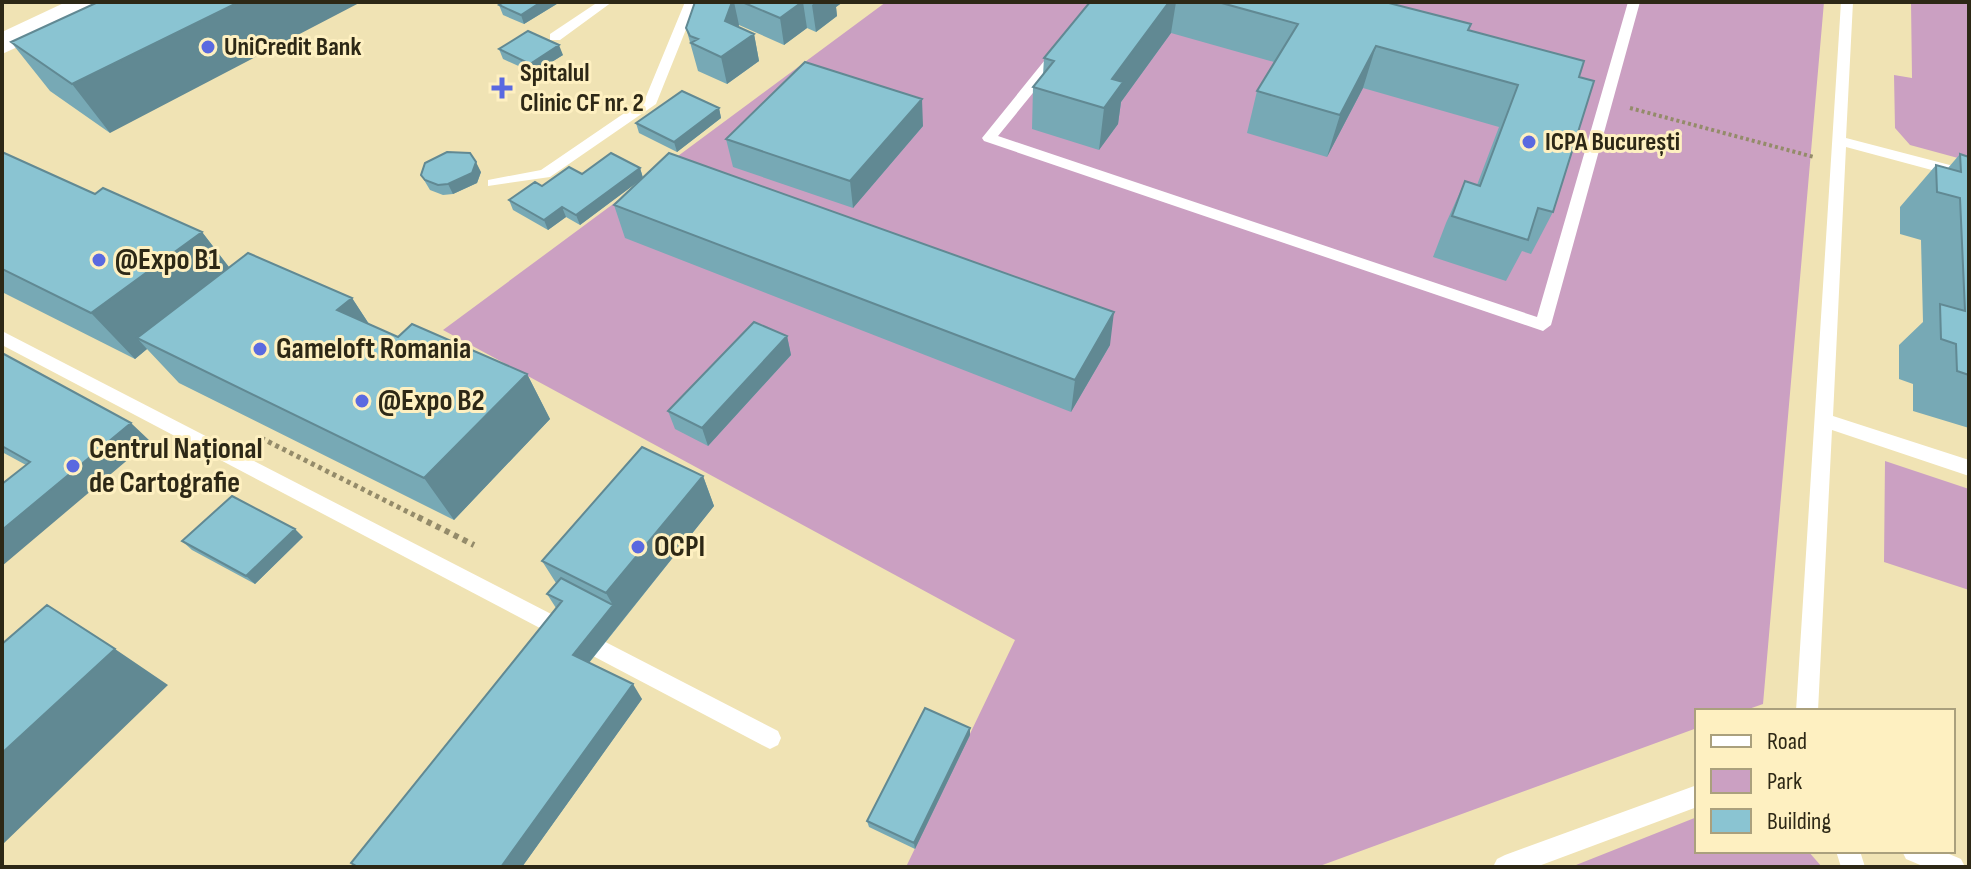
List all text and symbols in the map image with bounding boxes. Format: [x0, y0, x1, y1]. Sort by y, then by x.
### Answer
place label: UniCredit Bank [224, 32, 361, 63]
marker: UniCredit Bank [199, 38, 217, 56]
place label: Spitalul Clinic CF nr. 2 [520, 58, 644, 119]
marker: Spitalul Clinic CF nr. 2 [491, 77, 513, 99]
place label: ICPA București [1545, 127, 1680, 158]
marker: ICPA București [1520, 133, 1538, 151]
place label: @Expo B1 [115, 242, 221, 278]
marker: @Expo B1 [90, 251, 108, 269]
place label: Gameloft Romania [276, 331, 471, 367]
marker: Gameloft Romania [251, 340, 269, 358]
place label: @Expo B2 [378, 383, 485, 419]
marker: @Expo B2 [353, 392, 371, 410]
place label: Centrul Național de Cartografie [89, 431, 263, 501]
marker: Centrul Național de Cartografie [64, 457, 82, 475]
place label: OCPI [654, 529, 705, 565]
marker: OCPI [629, 538, 647, 556]
legend [1695, 709, 1955, 853]
text: Road [1767, 727, 1807, 756]
text: Park [1767, 767, 1802, 796]
text: Building [1767, 807, 1831, 836]

